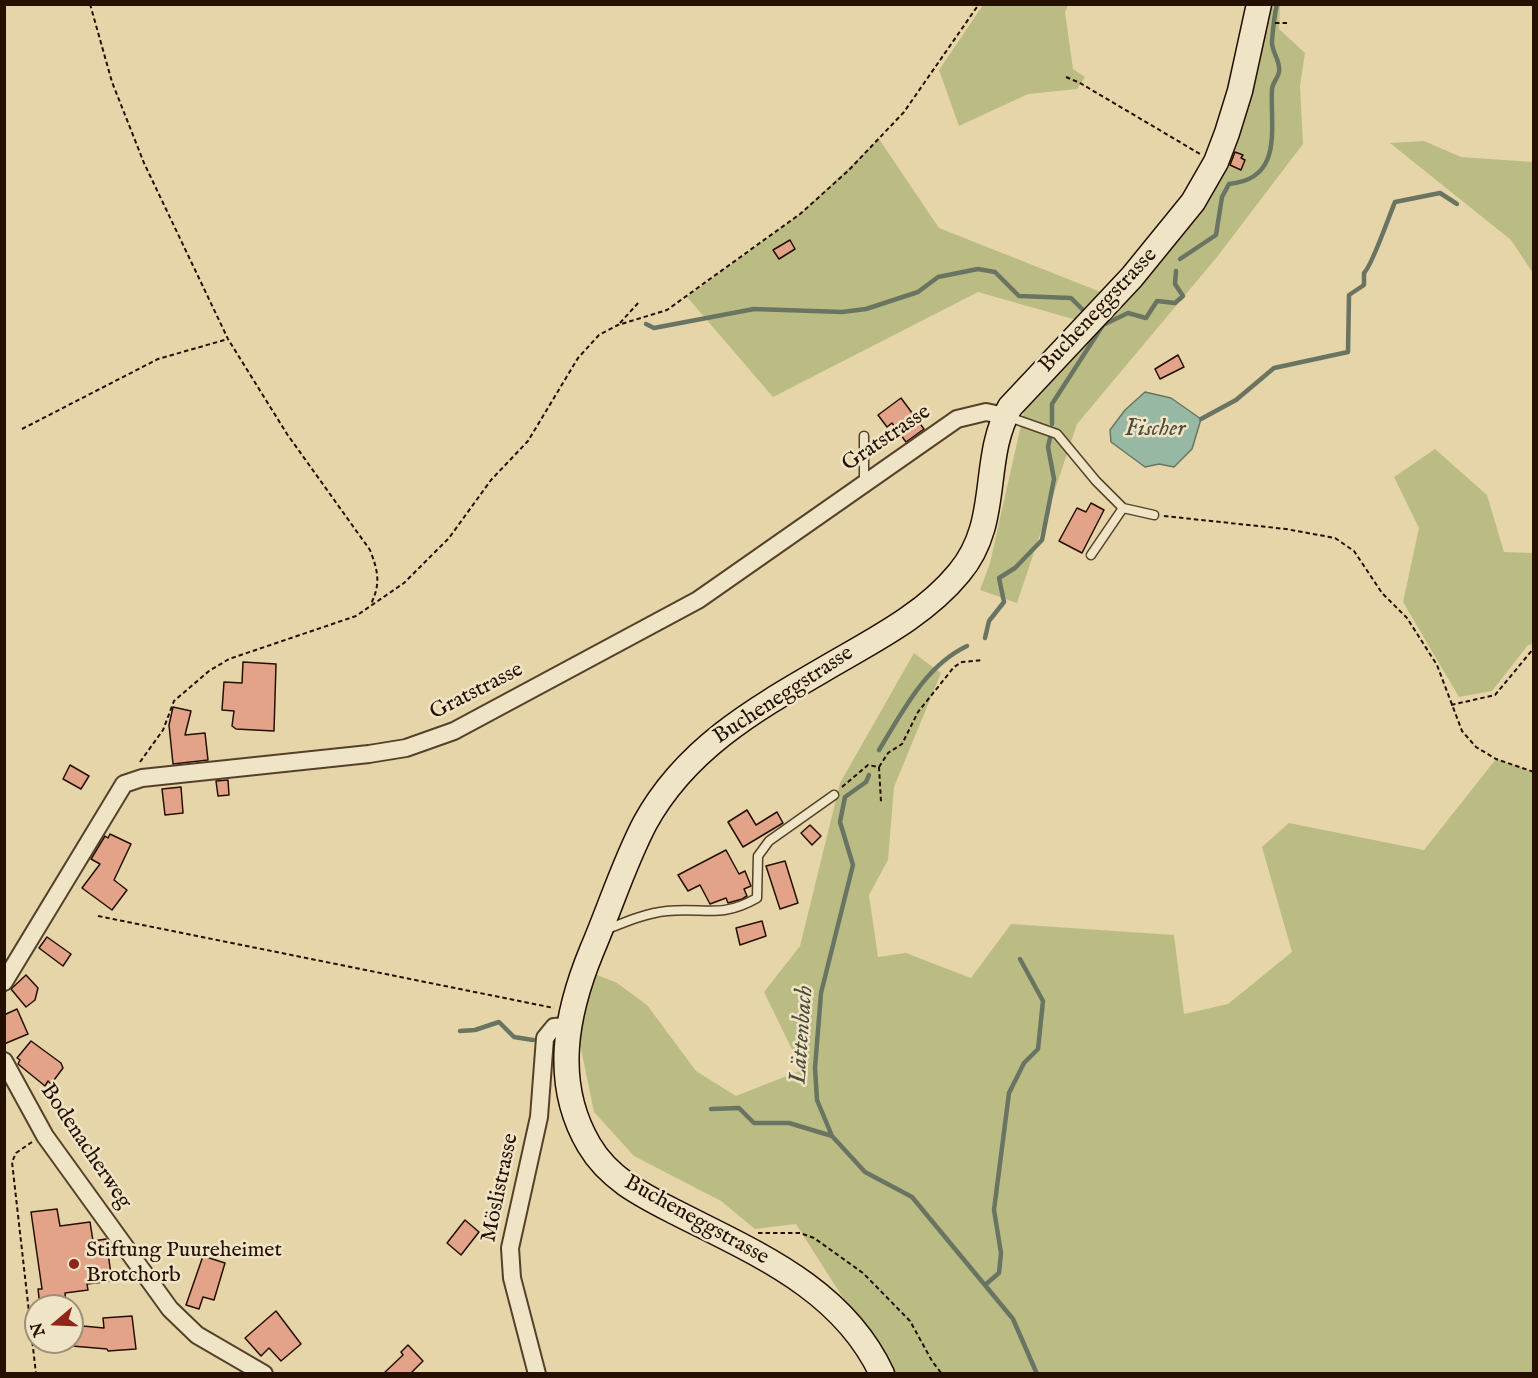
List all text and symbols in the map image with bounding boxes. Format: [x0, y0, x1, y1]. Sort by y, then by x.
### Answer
street label: Bucheneggstrasse [1034, 243, 1164, 379]
street label: Gratstrasse [838, 400, 936, 478]
water label: Fischer [1125, 416, 1185, 444]
street label: Bucheneggstrasse [709, 641, 859, 751]
street label: Gratstrasse [426, 657, 528, 727]
water label: Lättenbach [785, 985, 821, 1085]
street label: Bodenacherweg [33, 1079, 137, 1215]
street label: Möslistrasse [477, 1131, 525, 1245]
street label: Bucheneggstrasse [619, 1170, 773, 1272]
place label: Stiftung Puureheimet Brotchorb [86, 1238, 282, 1290]
marker: Stiftung Puureheimet Brotchorb [67, 1257, 81, 1271]
north arrow [24, 1294, 84, 1354]
text: N [27, 1319, 51, 1339]

